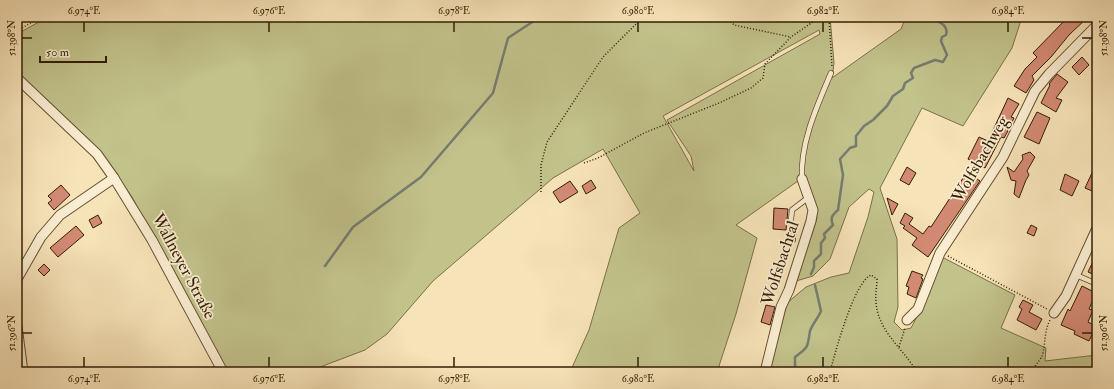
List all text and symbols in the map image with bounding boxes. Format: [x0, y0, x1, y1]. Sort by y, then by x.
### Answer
text: 6.974°E [68, 5, 100, 17]
text: 6.976°E [253, 5, 285, 17]
text: 6.978°E [438, 5, 470, 17]
text: 6.980°E [622, 5, 654, 17]
text: 6.982°E [807, 5, 839, 17]
text: 6.984°E [992, 5, 1024, 17]
text: 51.398°N [6, 20, 18, 56]
text: 51.398°N [1098, 20, 1110, 56]
scale bar [40, 38, 106, 64]
text: 50 m [46, 45, 70, 60]
street label: Wolfsbachweg [946, 112, 1013, 207]
street label: Wallneyer Straße [146, 209, 221, 323]
street label: Wolfsbachtal [756, 218, 804, 309]
text: 51.396°N [6, 315, 18, 351]
text: 51.396°N [1098, 315, 1110, 351]
text: 6.974°E [68, 373, 100, 385]
text: 6.976°E [253, 373, 285, 385]
text: 6.978°E [438, 373, 470, 385]
text: 6.980°E [622, 373, 654, 385]
text: 6.982°E [807, 373, 839, 385]
text: 6.984°E [992, 373, 1024, 385]

